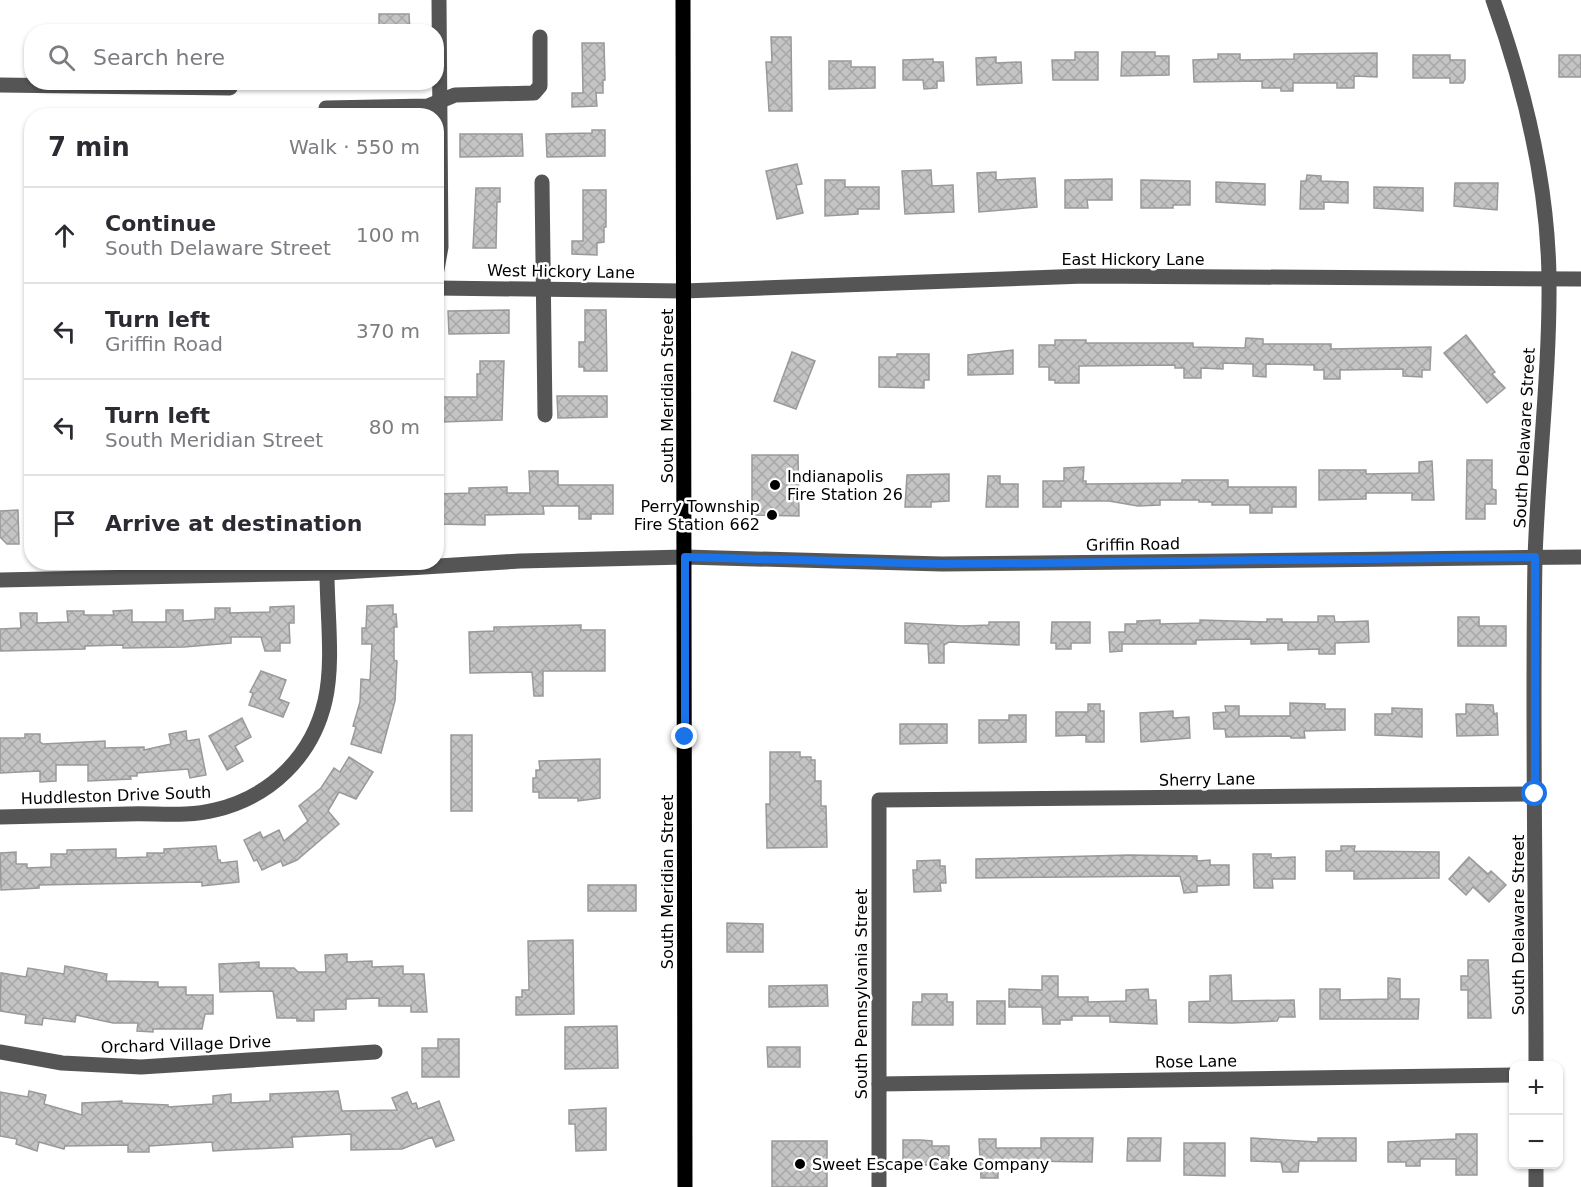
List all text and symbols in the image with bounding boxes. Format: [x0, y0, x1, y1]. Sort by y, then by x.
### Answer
search box [24, 24, 444, 90]
icon: search [45, 41, 78, 74]
text: Search here [93, 45, 225, 70]
text: 7 min [48, 132, 130, 162]
text: Walk · 550 m [289, 135, 420, 159]
text: Continue [105, 211, 216, 236]
icon: ahead [48, 219, 81, 252]
text: 100 m [356, 223, 420, 247]
text: South Delaware Street [105, 236, 331, 260]
street label: East Hickory Lane [1061, 250, 1205, 269]
street label: West Hickory Lane [487, 261, 635, 282]
text: Turn left [105, 307, 210, 332]
street label: South Meridian Street [658, 309, 677, 483]
icon: left [48, 315, 81, 348]
text: 370 m [356, 319, 420, 343]
text: Griffin Road [105, 332, 223, 356]
street label: South Delaware Street [1510, 347, 1539, 529]
text: Turn left [105, 403, 210, 428]
icon: left [48, 411, 81, 444]
text: 80 m [369, 415, 420, 439]
text: South Meridian Street [105, 428, 323, 452]
place label: Indianapolis Fire Station 26 [787, 467, 903, 504]
marker: Indianapolis Fire Station 26 [768, 478, 782, 492]
place label: Perry Township Fire Station 662 [634, 497, 760, 534]
icon: arrive [48, 507, 81, 540]
marker: Perry Township Fire Station 662 [765, 508, 779, 522]
text: Arrive at destination [105, 511, 362, 536]
street label: Griffin Road [1086, 534, 1180, 555]
route end [671, 723, 697, 749]
street label: Sherry Lane [1159, 769, 1255, 790]
route start [1521, 780, 1547, 806]
street label: Huddleston Drive South [20, 783, 212, 808]
street label: South Meridian Street [658, 795, 677, 969]
street label: South Delaware Street [1509, 835, 1528, 1015]
street label: South Pennsylvania Street [852, 889, 871, 1099]
street label: Orchard Village Drive [100, 1032, 272, 1057]
street label: Rose Lane [1155, 1051, 1237, 1072]
map controls [1509, 1061, 1563, 1169]
button: + [1509, 1061, 1563, 1115]
button: − [1509, 1115, 1563, 1169]
place label: Sweet Escape Cake Company [812, 1155, 1049, 1174]
marker: Sweet Escape Cake Company [793, 1157, 807, 1171]

